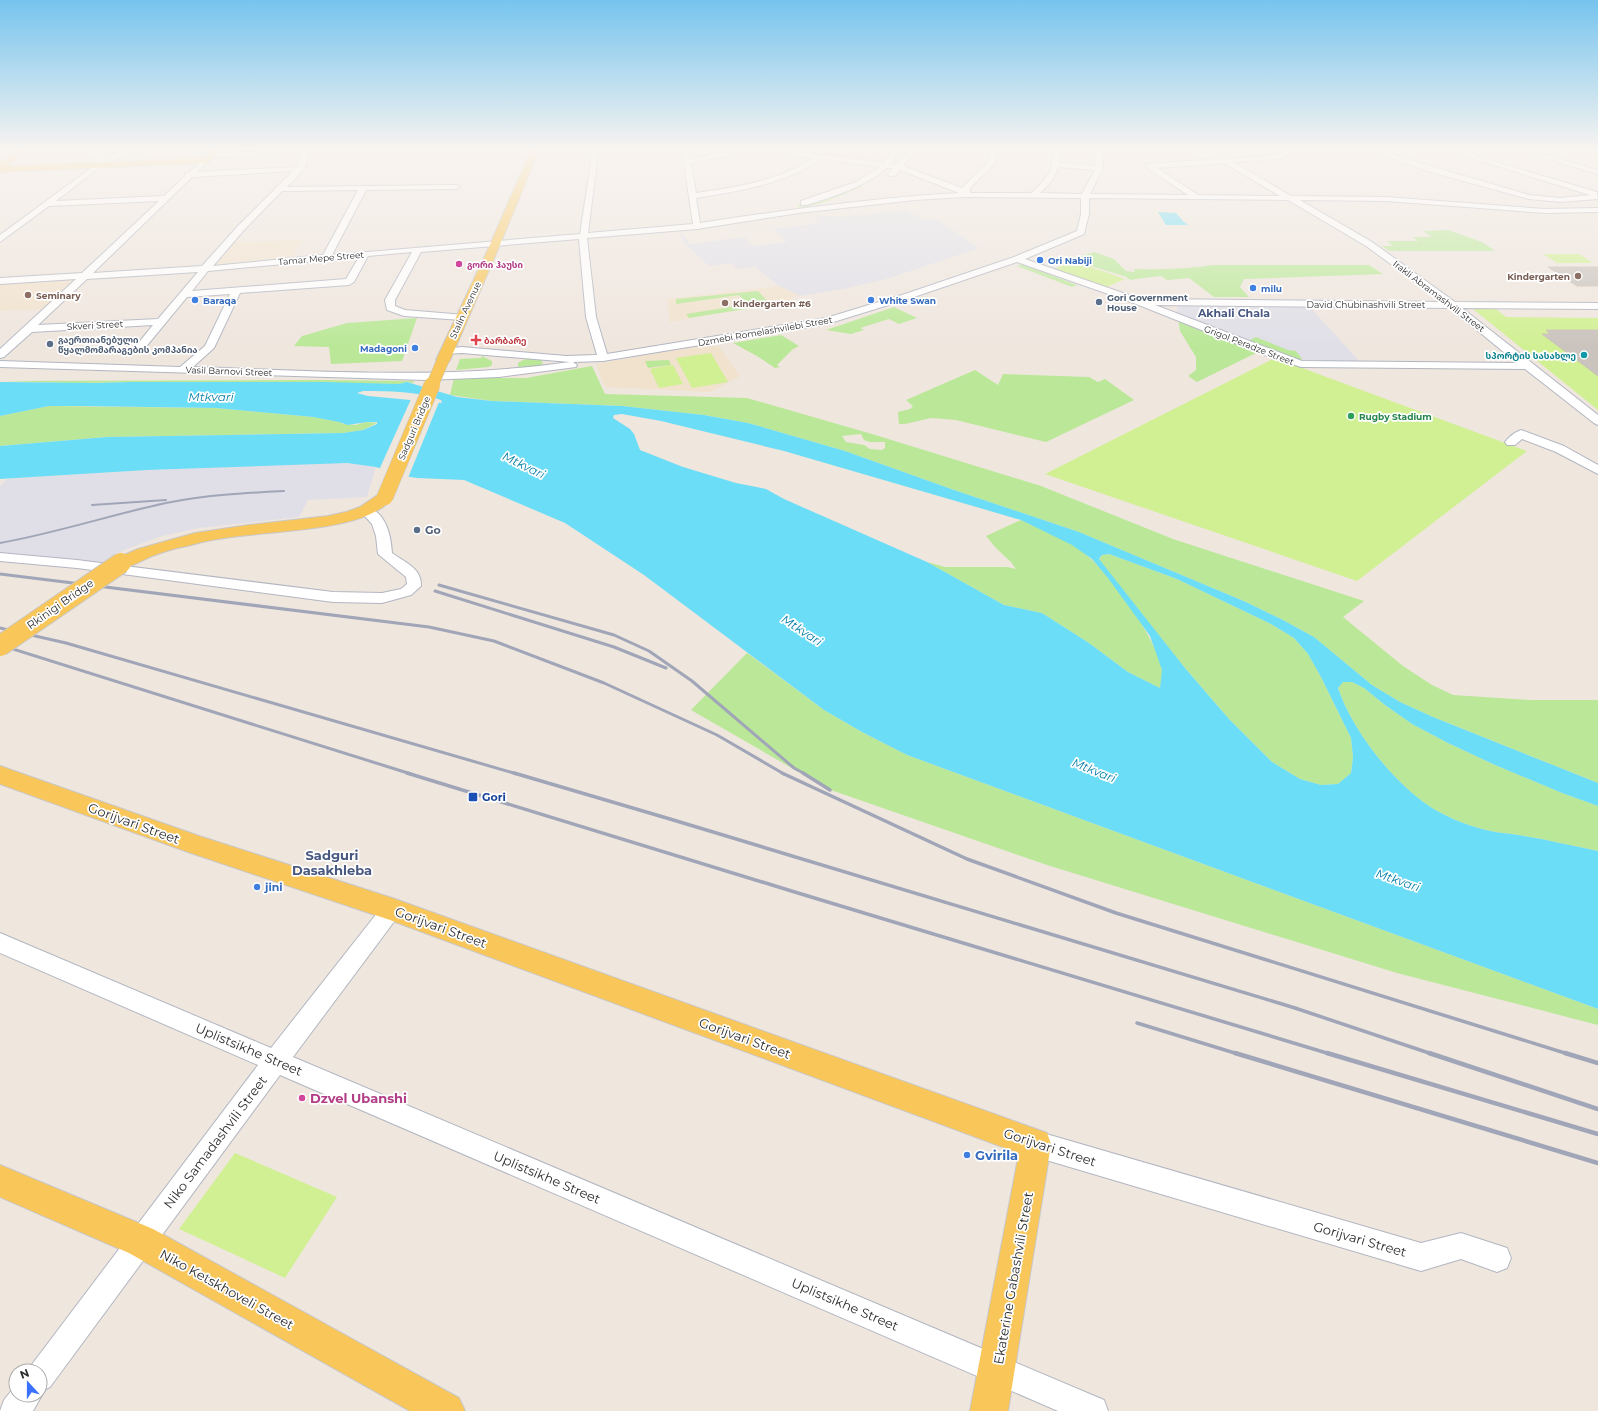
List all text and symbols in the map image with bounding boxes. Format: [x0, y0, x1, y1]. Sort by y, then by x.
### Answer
street label: Tamar Mepe Street [278, 249, 365, 267]
marker: Ori Nabiji [1035, 255, 1045, 265]
place label: Ori Nabiji [1048, 255, 1092, 266]
street label: Irakli Abramashvili Street [1391, 258, 1487, 334]
marker: გორი ჰაუსი [454, 259, 464, 269]
place label: გორი ჰაუსი [467, 259, 523, 270]
place label: Kindergarten [1507, 271, 1570, 282]
marker: Kindergarten [1573, 271, 1583, 281]
street label: Stalin Avenue [447, 279, 483, 340]
marker: milu [1248, 283, 1258, 293]
place label: milu [1261, 283, 1282, 294]
marker: Seminary [23, 290, 33, 300]
place label: Seminary [36, 290, 81, 301]
place label: Gori Government House [1107, 292, 1188, 313]
marker: Baraqa [190, 295, 200, 305]
place label: Baraqa [203, 295, 236, 306]
marker: White Swan [866, 295, 876, 305]
place label: White Swan [879, 295, 936, 306]
marker: Gori Government House [1094, 297, 1104, 307]
marker: Kindergarten #6 [720, 298, 730, 308]
place label: Kindergarten #6 [733, 298, 811, 309]
street label: David Chubinashvili Street [1307, 299, 1426, 310]
district label: Akhali Chala [1197, 306, 1270, 320]
street label: Dzmebi Romelashvilebi Street [697, 314, 833, 348]
street label: Skveri Street [67, 318, 124, 332]
street label: Grigol Peradze Street [1202, 323, 1296, 367]
place label: გაერთიანებული წყალმომარაგების კომპანია [58, 334, 198, 356]
marker: ბარბარე [471, 335, 481, 345]
place label: ბარბარე [484, 335, 527, 346]
marker: გაერთიანებული წყალმომარაგების კომპანია [45, 339, 55, 349]
place label: Madagoni [360, 343, 407, 354]
marker: Madagoni [410, 343, 420, 353]
place label: სპორტის სასახლე [1486, 350, 1576, 362]
marker: სპორტის სასახლე [1579, 350, 1589, 360]
street label: Vasil Barnovi Street [185, 364, 273, 378]
water label: Mtkvari [188, 389, 235, 404]
street label: Sadguri Bridge [396, 394, 433, 461]
marker: Rugby Stadium [1346, 411, 1356, 421]
place label: Rugby Stadium [1359, 411, 1432, 422]
water label: Mtkvari [500, 448, 548, 482]
place label: Go [425, 523, 441, 537]
marker: Go [412, 525, 422, 535]
street label: Rkinigi Bridge [24, 576, 96, 632]
water label: Mtkvari [779, 611, 826, 649]
water label: Mtkvari [1070, 755, 1119, 786]
place label: Gori [482, 790, 506, 804]
marker: Gori [467, 791, 479, 803]
street label: Gorijvari Street [86, 799, 182, 847]
district label: Sadguri Dasakhleba [292, 847, 372, 878]
water label: Mtkvari [1374, 865, 1423, 895]
place label: jini [263, 880, 283, 894]
marker: jini [252, 882, 262, 892]
street label: Gorijvari Street [393, 903, 489, 951]
street label: Gorijvari Street [697, 1014, 793, 1062]
street label: Uplistsikhe Street [193, 1019, 305, 1079]
street label: Niko Samadashvili Street [160, 1073, 270, 1211]
place label: Dzvel Ubanshi [310, 1090, 407, 1106]
marker: Dzvel Ubanshi [297, 1093, 307, 1103]
street label: Gorijvari Street [1002, 1125, 1098, 1169]
street label: Uplistsikhe Street [491, 1147, 603, 1207]
place label: Gvirila [975, 1147, 1018, 1163]
marker: Gvirila [962, 1150, 972, 1160]
street label: Ekaterine Gabashvili Street [990, 1190, 1036, 1366]
street label: Gorijvari Street [1312, 1218, 1408, 1260]
street label: Niko Ketskhoveli Street [157, 1246, 297, 1332]
street label: Uplistsikhe Street [789, 1274, 901, 1334]
north arrow [8, 1363, 48, 1403]
text: N [18, 1366, 31, 1382]

